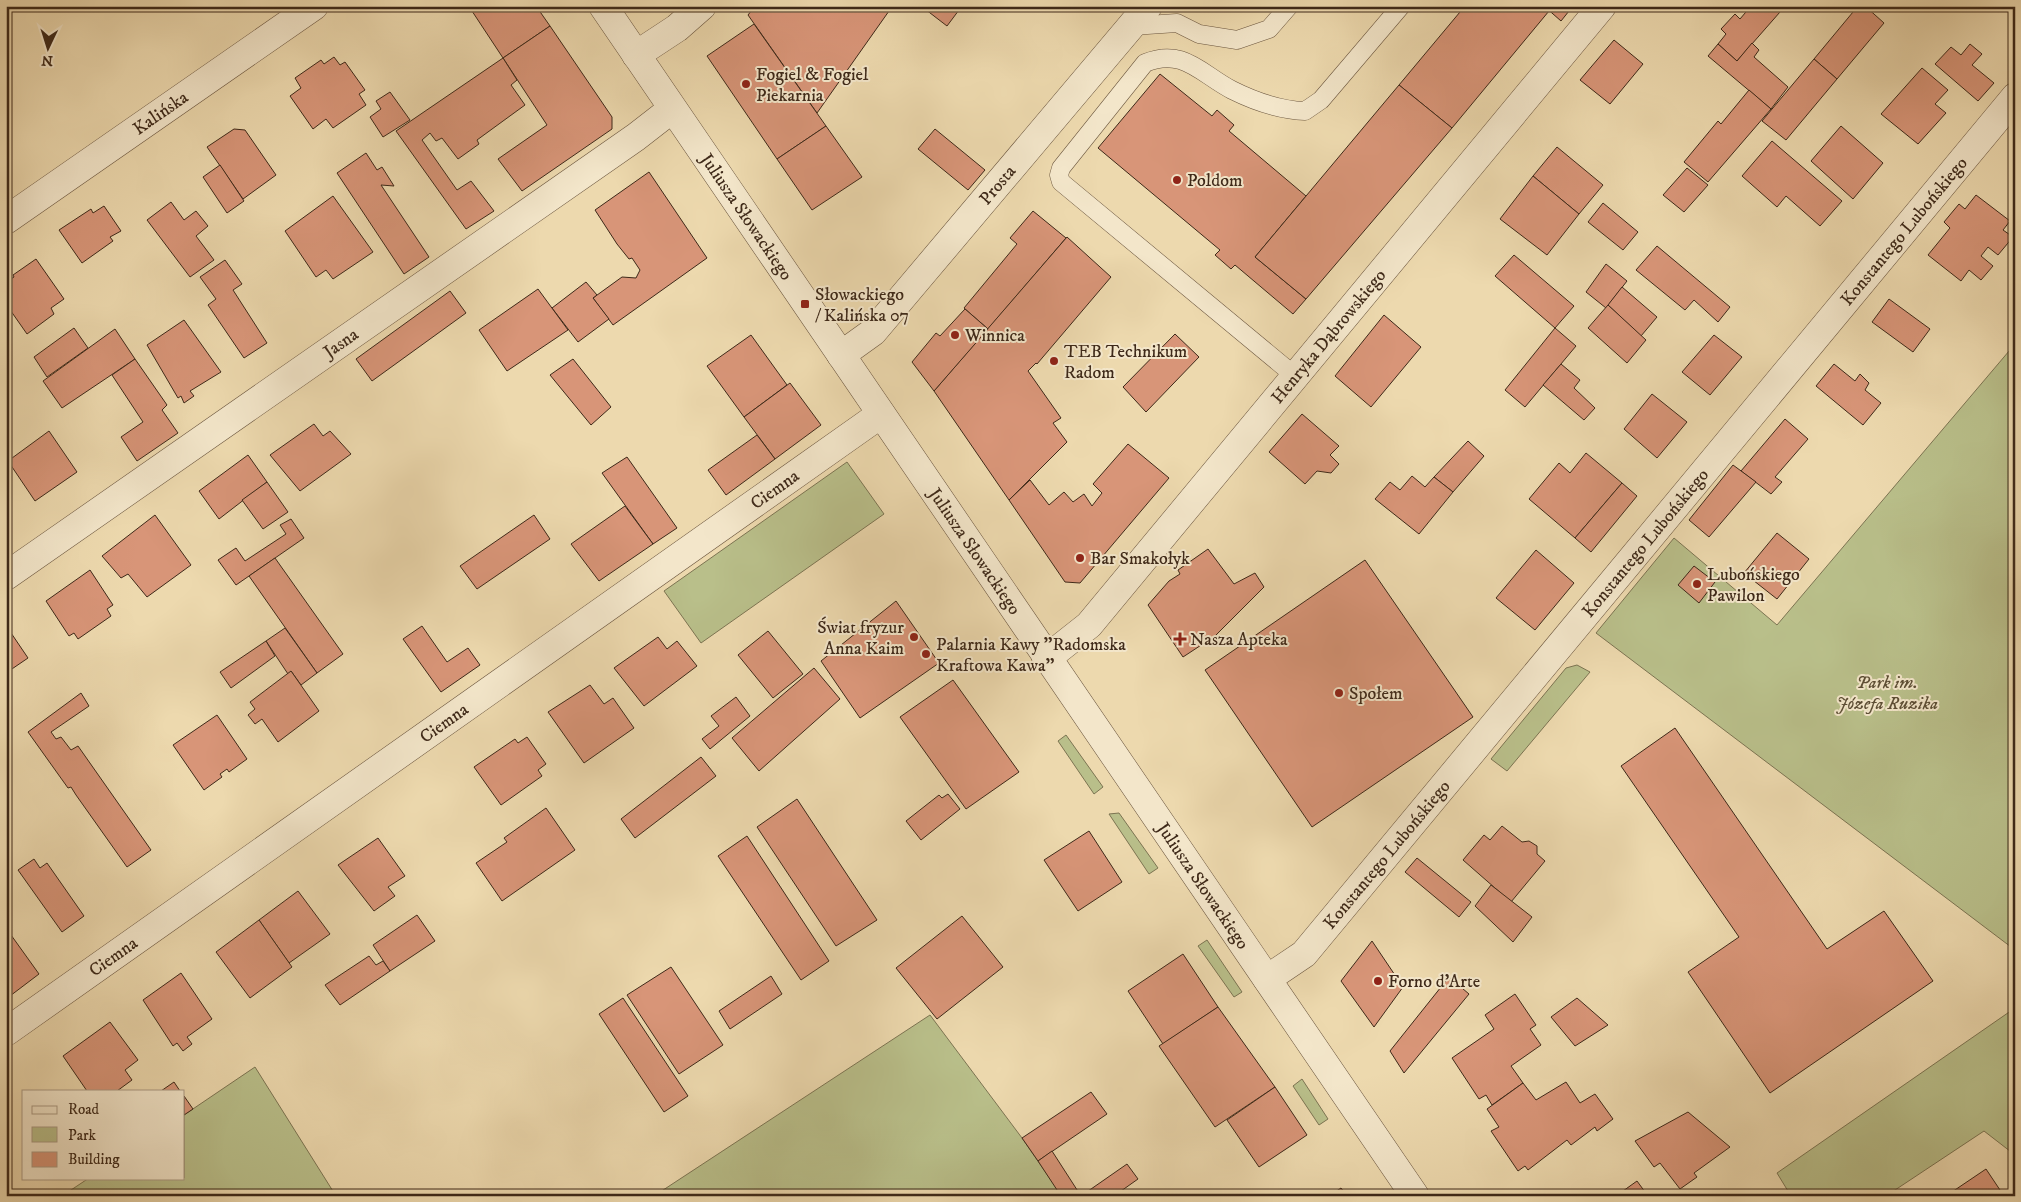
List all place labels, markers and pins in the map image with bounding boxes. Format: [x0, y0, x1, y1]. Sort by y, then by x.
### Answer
place label: Fogiel & Fogiel Piekarnia [756, 64, 869, 107]
marker: Fogiel & Fogiel Piekarnia [740, 78, 752, 90]
place label: Poldom [1187, 170, 1242, 192]
marker: Poldom [1171, 174, 1183, 186]
place label: Słowackiego / Kalińska 07 [815, 284, 909, 327]
marker: Słowackiego / Kalińska 07 [799, 298, 811, 310]
place label: Winnica [964, 325, 1025, 347]
marker: Winnica [949, 329, 961, 341]
place label: TEB Technikum Radom [1064, 341, 1187, 384]
marker: TEB Technikum Radom [1048, 355, 1060, 367]
place label: Bar Smakołyk [1090, 548, 1190, 570]
marker: Bar Smakołyk [1074, 552, 1086, 564]
place label: Lubońskiego Pawilon [1707, 564, 1800, 607]
marker: Lubońskiego Pawilon [1691, 578, 1703, 590]
place label: Świat fryzur Anna Kaim [817, 616, 904, 660]
place label: Nasza Apteka [1190, 629, 1288, 651]
marker: Świat fryzur Anna Kaim [908, 631, 920, 643]
marker: Nasza Apteka [1174, 633, 1186, 645]
place label: Palarnia Kawy "Radomska Kraftowa Kawa" [936, 634, 1126, 677]
marker: Palarnia Kawy "Radomska Kraftowa Kawa" [920, 648, 932, 660]
place label: Społem [1349, 683, 1402, 705]
marker: Społem [1333, 687, 1345, 699]
place label: Forno d'Arte [1388, 971, 1480, 993]
marker: Forno d'Arte [1372, 975, 1384, 987]

